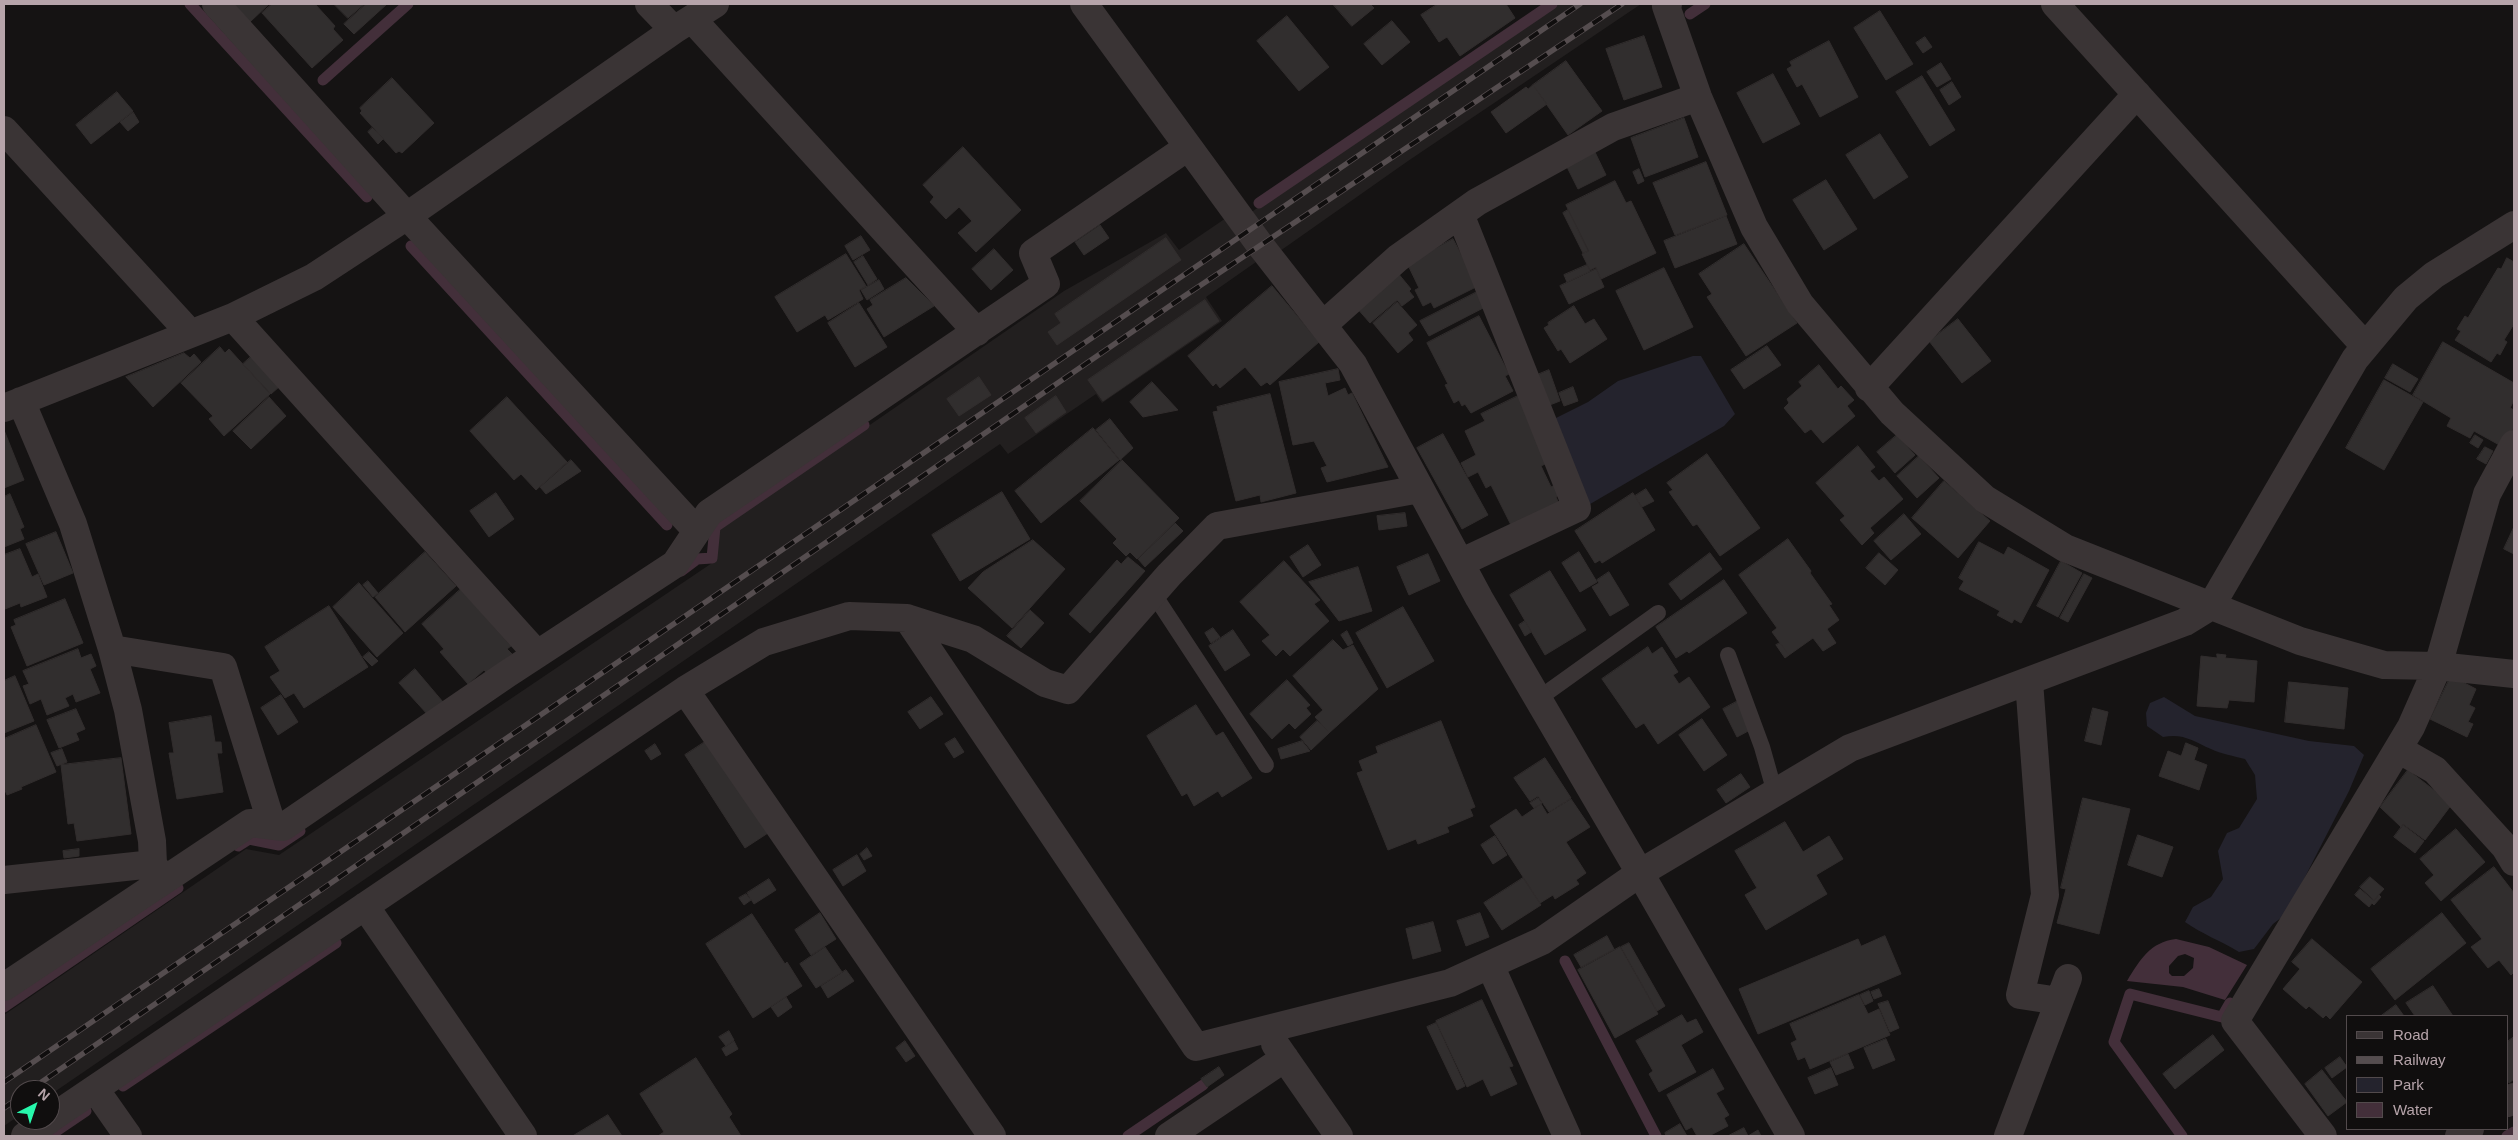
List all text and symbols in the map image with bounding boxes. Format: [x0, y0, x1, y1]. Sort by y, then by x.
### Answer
legend [2346, 1015, 2508, 1130]
text: Road [2393, 1026, 2429, 1043]
text: Railway [2393, 1051, 2446, 1068]
text: Park [2393, 1076, 2424, 1093]
north arrow [10, 1080, 60, 1130]
text: N [35, 1085, 53, 1104]
text: Water [2393, 1101, 2432, 1118]

